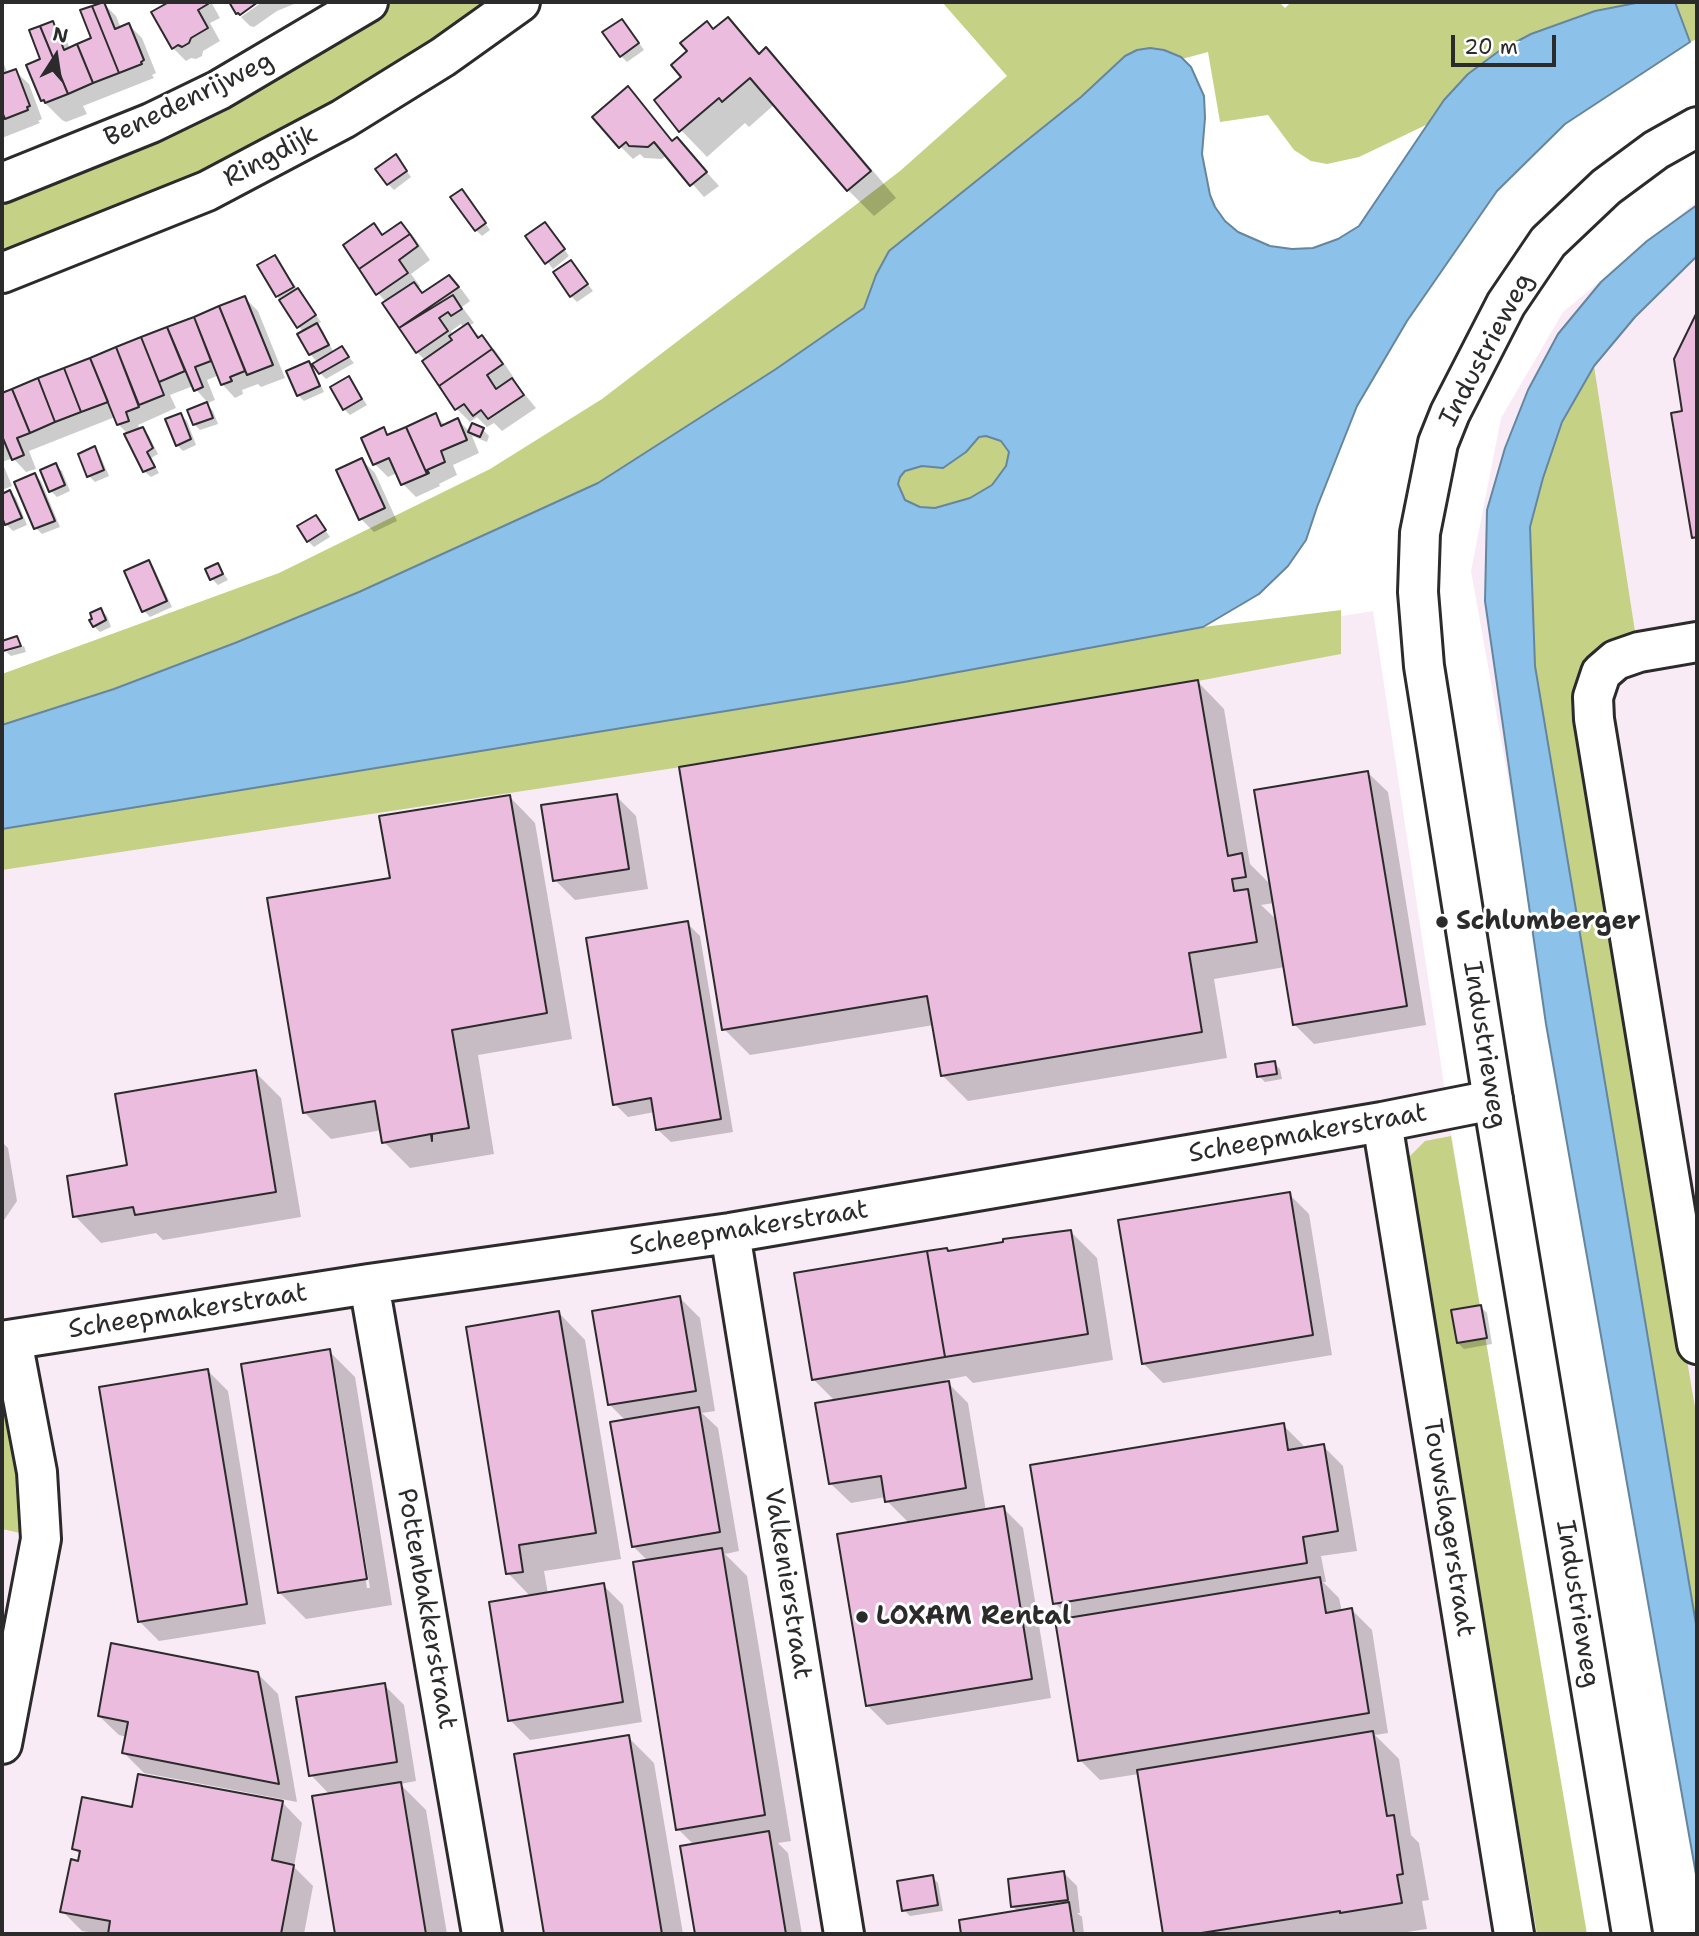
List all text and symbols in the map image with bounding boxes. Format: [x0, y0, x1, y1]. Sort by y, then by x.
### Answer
north arrow [21, 21, 91, 91]
text: N [51, 21, 70, 49]
scale bar [1454, 21, 1559, 65]
text: 20 m [1464, 33, 1518, 61]
street label: Benedenrijweg [99, 46, 279, 154]
street label: Ringdijk [219, 119, 323, 195]
street label: Industrieweg [1434, 268, 1540, 432]
place label: Schlumberger [1456, 906, 1641, 938]
marker: Schlumberger [1434, 914, 1450, 930]
street label: Industrieweg [1455, 959, 1513, 1131]
street label: Scheepmakerstraat [1186, 1098, 1430, 1170]
street label: Scheepmakerstraat [627, 1195, 871, 1263]
street label: Scheepmakerstraat [66, 1278, 310, 1346]
street label: Touwslagerstraat [1415, 1417, 1481, 1639]
street label: Pottenbakkerstraat [389, 1486, 463, 1732]
street label: Valkenierstraat [756, 1486, 818, 1682]
street label: Industrieweg [1548, 1518, 1606, 1690]
place label: LOXAM Rental [876, 1601, 1071, 1633]
marker: LOXAM Rental [854, 1609, 870, 1625]

